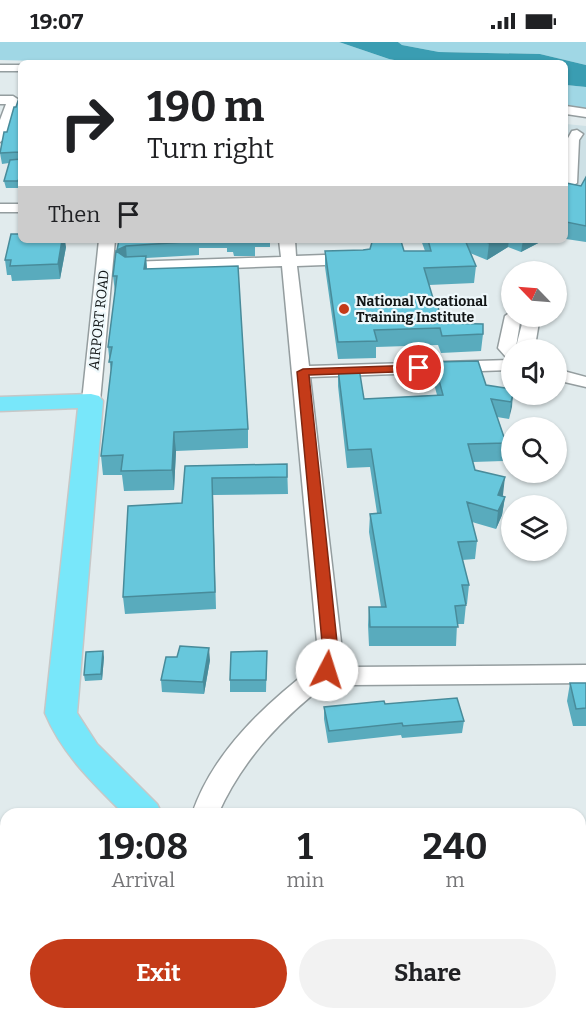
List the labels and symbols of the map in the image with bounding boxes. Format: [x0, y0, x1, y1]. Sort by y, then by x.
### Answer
north arrow [501, 261, 567, 327]
street label: AIRPORT ROAD [85, 269, 113, 371]
place label: National Vocational Training Institute [356, 293, 488, 326]
marker: National Vocational Training Institute [337, 302, 351, 316]
pin [393, 342, 444, 393]
position arrow [295, 638, 359, 702]

